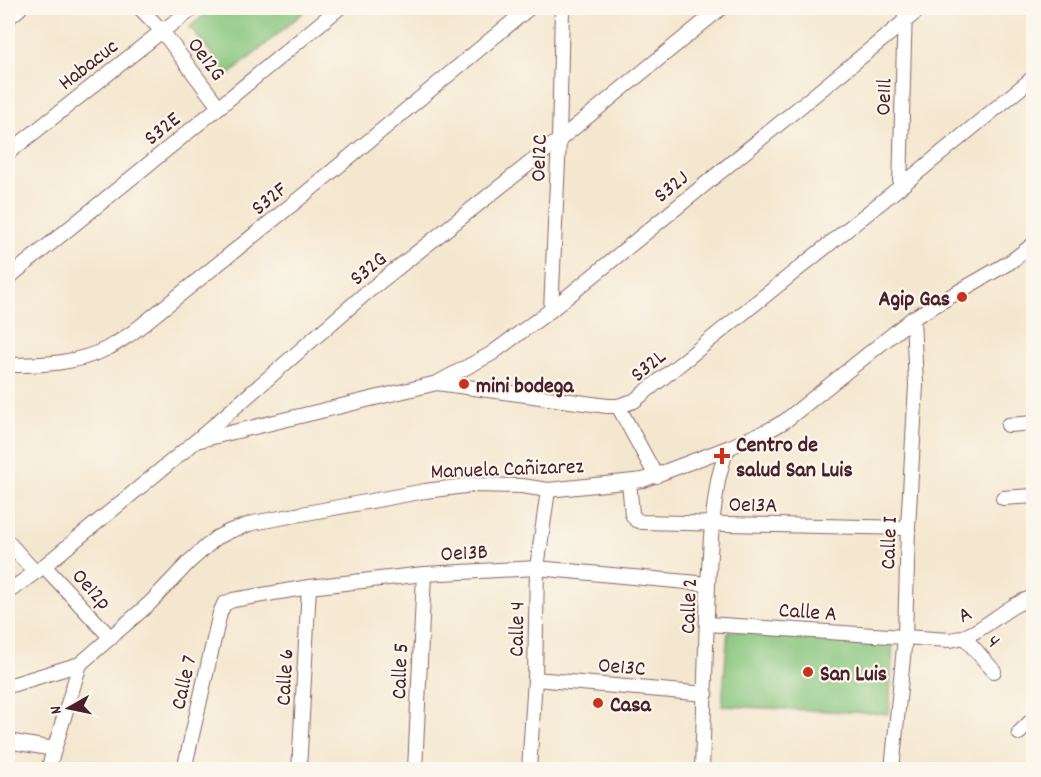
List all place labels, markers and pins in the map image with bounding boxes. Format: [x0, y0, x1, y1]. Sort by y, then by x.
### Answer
place label: Agip Gas [878, 285, 950, 316]
marker: Agip Gas [955, 290, 969, 304]
place label: mini bodega [476, 372, 574, 403]
marker: mini bodega [457, 377, 471, 391]
place label: Centro de salud San Luis [736, 431, 853, 487]
marker: Centro de salud San Luis [713, 447, 731, 465]
place label: San Luis [820, 660, 887, 691]
marker: San Luis [801, 665, 815, 679]
place label: Casa [610, 691, 651, 722]
marker: Casa [591, 696, 605, 710]

